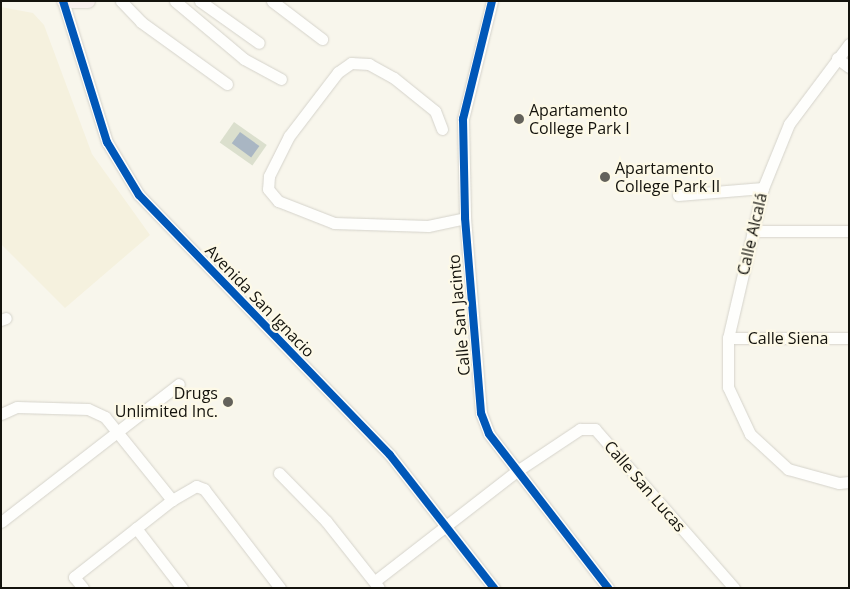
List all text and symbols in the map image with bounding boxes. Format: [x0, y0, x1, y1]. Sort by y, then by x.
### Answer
place label: Apartamento College Park I [529, 100, 630, 138]
marker: Apartamento College Park I [513, 113, 525, 125]
place label: Apartamento College Park II [615, 158, 720, 196]
marker: Apartamento College Park II [599, 171, 611, 183]
street label: Calle Alcalá [733, 191, 771, 277]
street label: Avenida San Ignacio [201, 241, 319, 361]
street label: Calle San Jacinto [444, 253, 474, 377]
street label: Calle Siena [748, 328, 828, 348]
place label: Drugs Unlimited Inc. [115, 383, 218, 421]
marker: Drugs Unlimited Inc. [222, 396, 234, 408]
street label: Calle San Lucas [600, 437, 690, 535]

